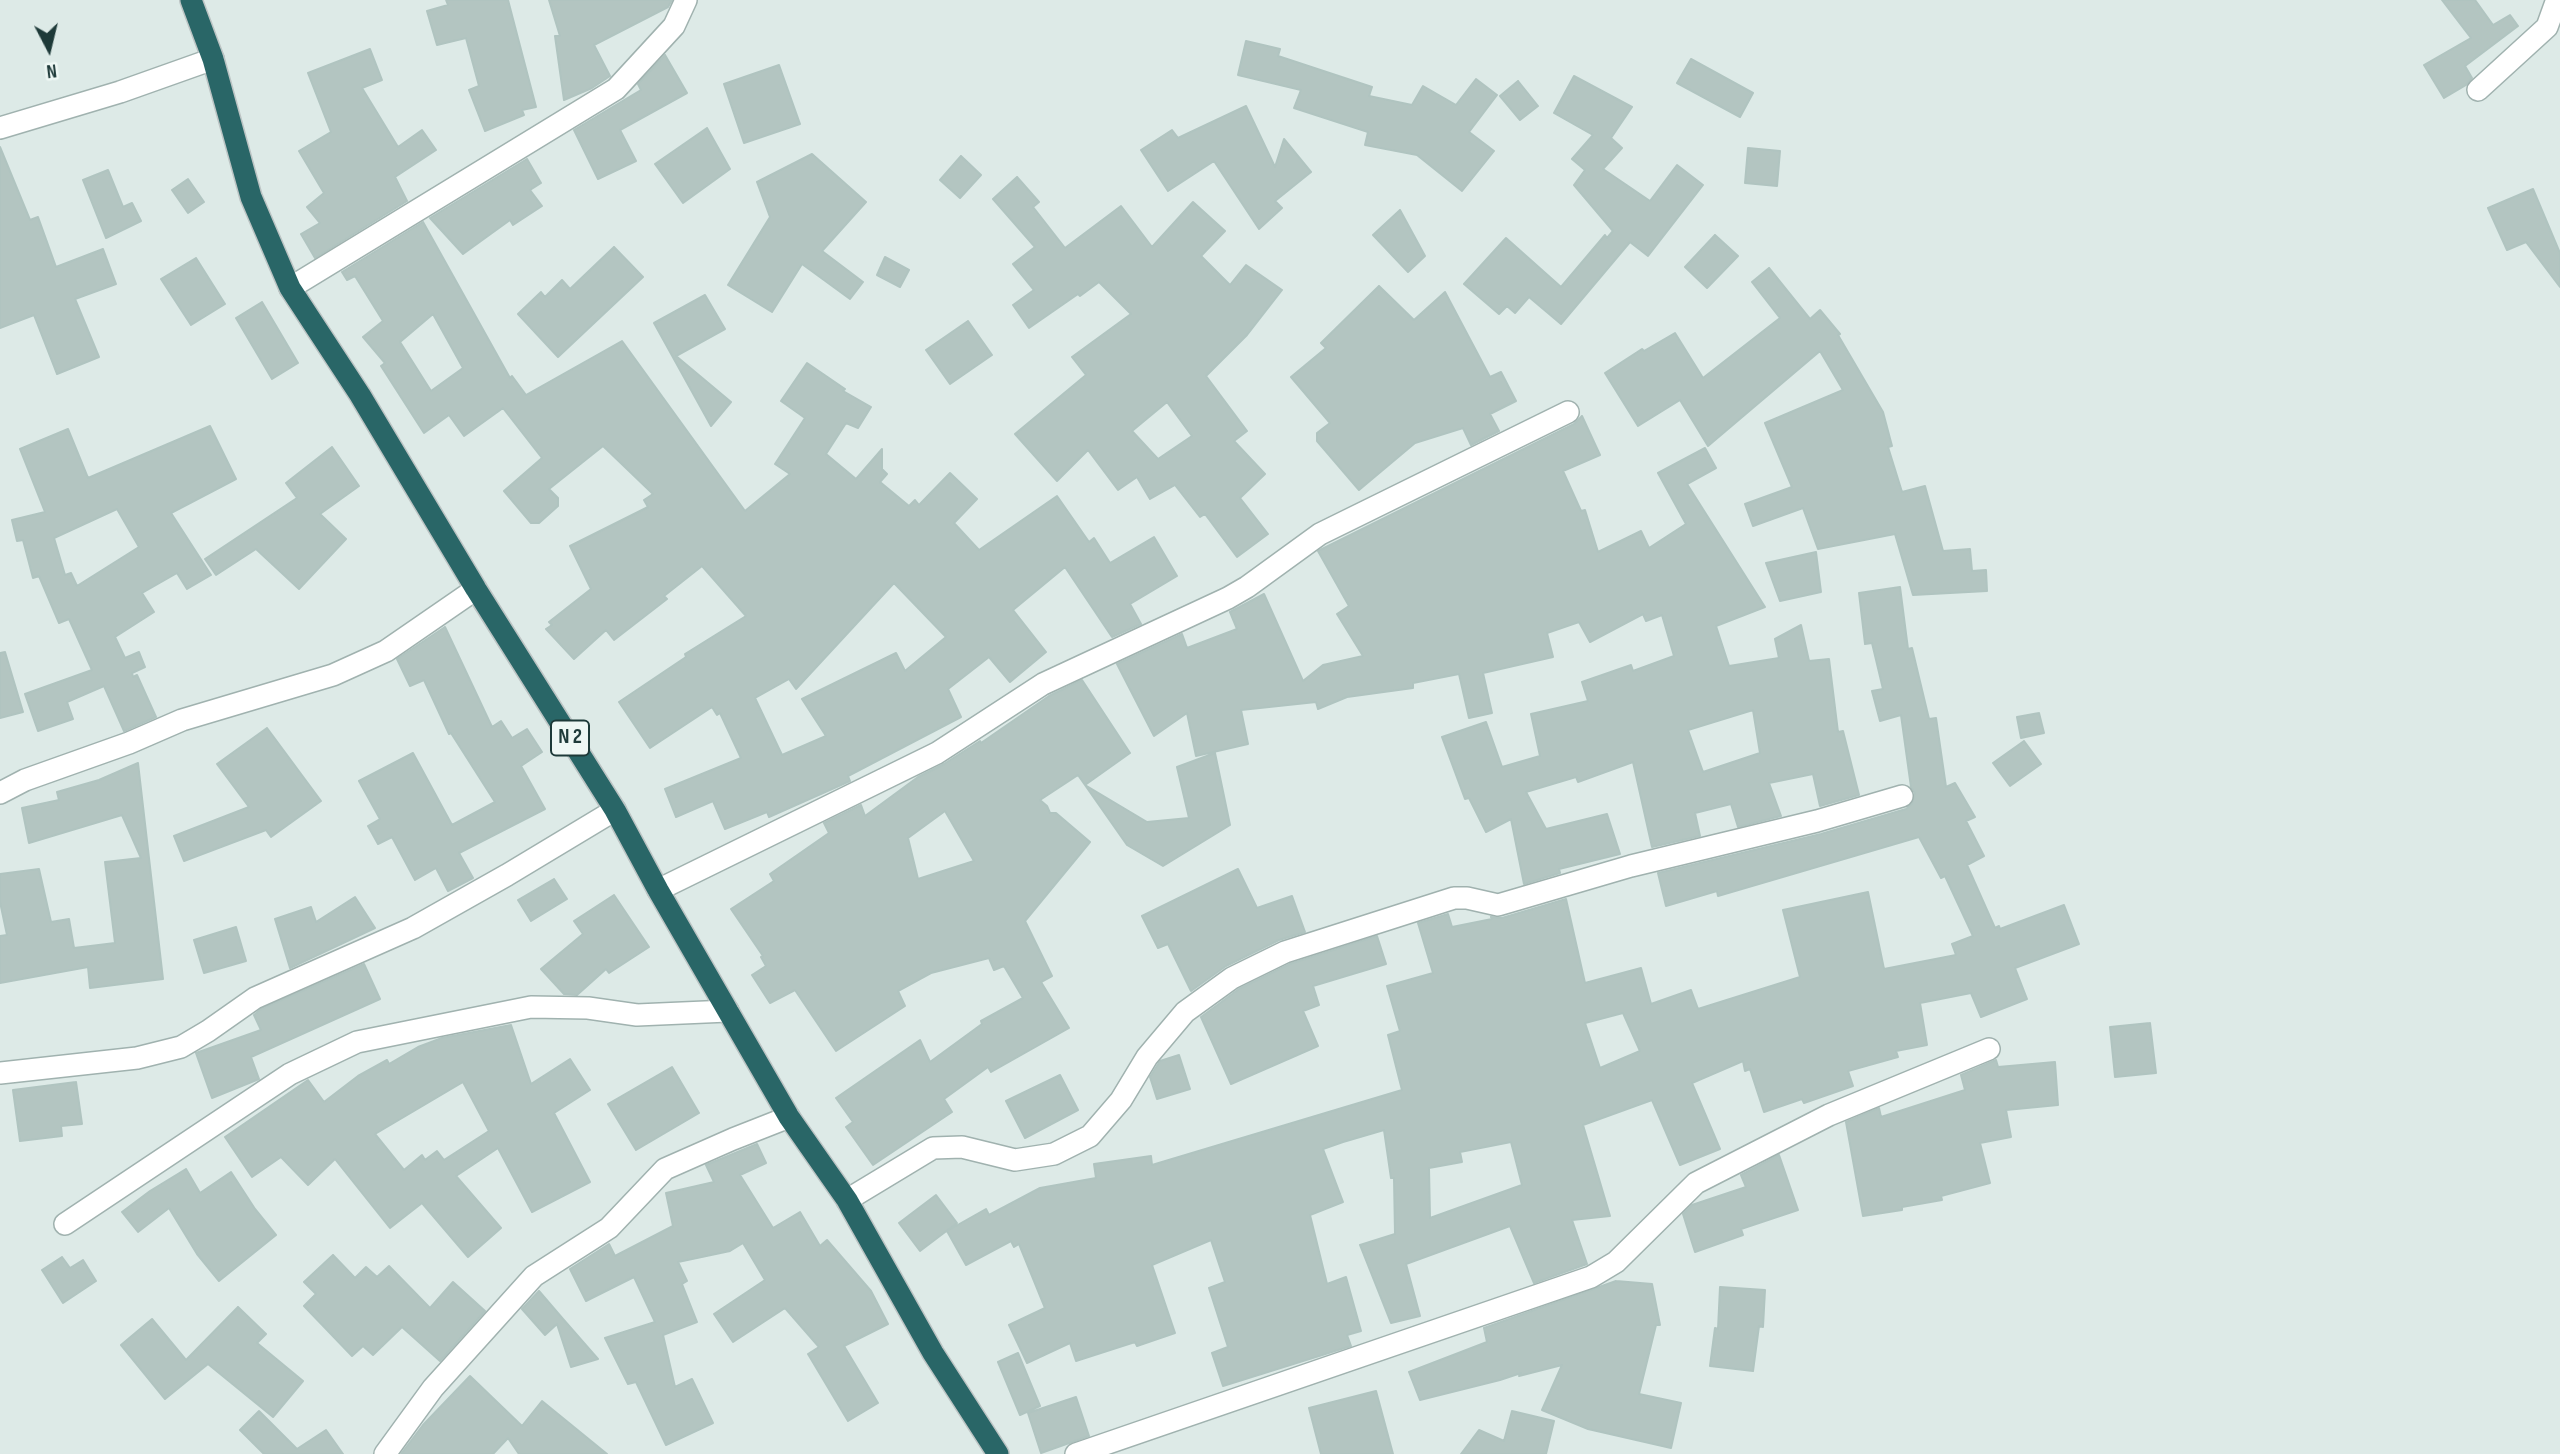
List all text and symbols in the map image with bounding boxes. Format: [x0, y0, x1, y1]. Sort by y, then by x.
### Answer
north arrow [14, 14, 84, 84]
text: N [45, 58, 58, 82]
road number: N 2 [551, 720, 589, 756]

